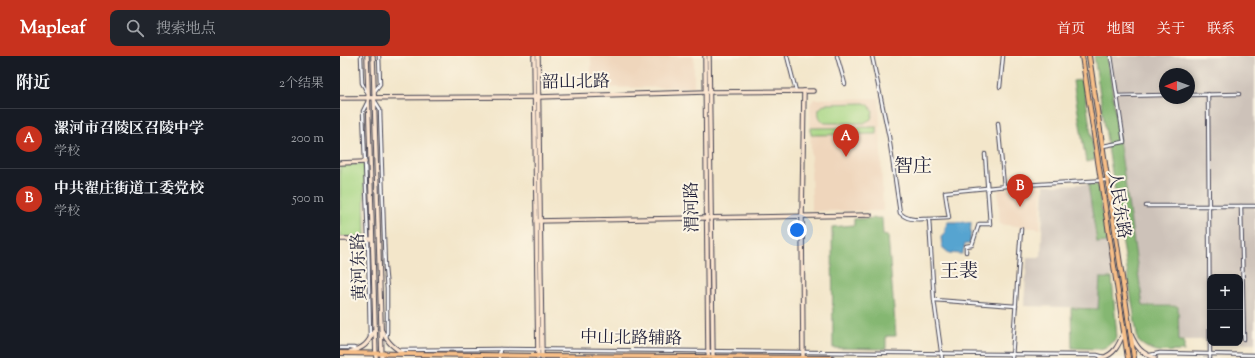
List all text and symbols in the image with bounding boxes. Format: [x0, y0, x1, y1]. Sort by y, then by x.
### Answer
search box [110, 10, 390, 46]
text: Mapleaf [20, 15, 86, 42]
icon: search [124, 17, 146, 39]
text: 搜索地点 [156, 19, 216, 40]
text: 首页 [1057, 20, 1085, 40]
text: 地图 [1107, 20, 1135, 40]
text: 关于 [1157, 20, 1185, 40]
text: 联系 [1207, 20, 1235, 40]
north arrow [1159, 68, 1195, 104]
street label: 韶山北路 [542, 70, 610, 96]
text: 附近 [16, 72, 50, 96]
text: 2个结果 [279, 75, 324, 93]
text: 漯河市召陵区召陵中学 [54, 119, 204, 140]
pin: A [833, 124, 859, 157]
text: A [24, 130, 34, 148]
text: 200 m [291, 130, 324, 148]
text: 学校 [54, 143, 80, 161]
district label: 智庄 [894, 154, 932, 181]
street label: 人民东路 [1101, 170, 1135, 240]
pin: B [1007, 174, 1033, 207]
text: 中共翟庄街道工委党校 [54, 179, 204, 200]
street label: 渭河路 [681, 181, 705, 233]
text: B [25, 190, 33, 208]
text: 500 m [292, 190, 324, 208]
text: 学校 [54, 203, 80, 221]
your location [787, 220, 807, 240]
street label: 黄河东路 [347, 233, 373, 301]
district label: 王裴 [940, 259, 978, 286]
map controls [1207, 274, 1243, 346]
button: + [1207, 274, 1243, 310]
button: − [1207, 310, 1243, 346]
street label: 中山北路辅路 [580, 326, 682, 352]

